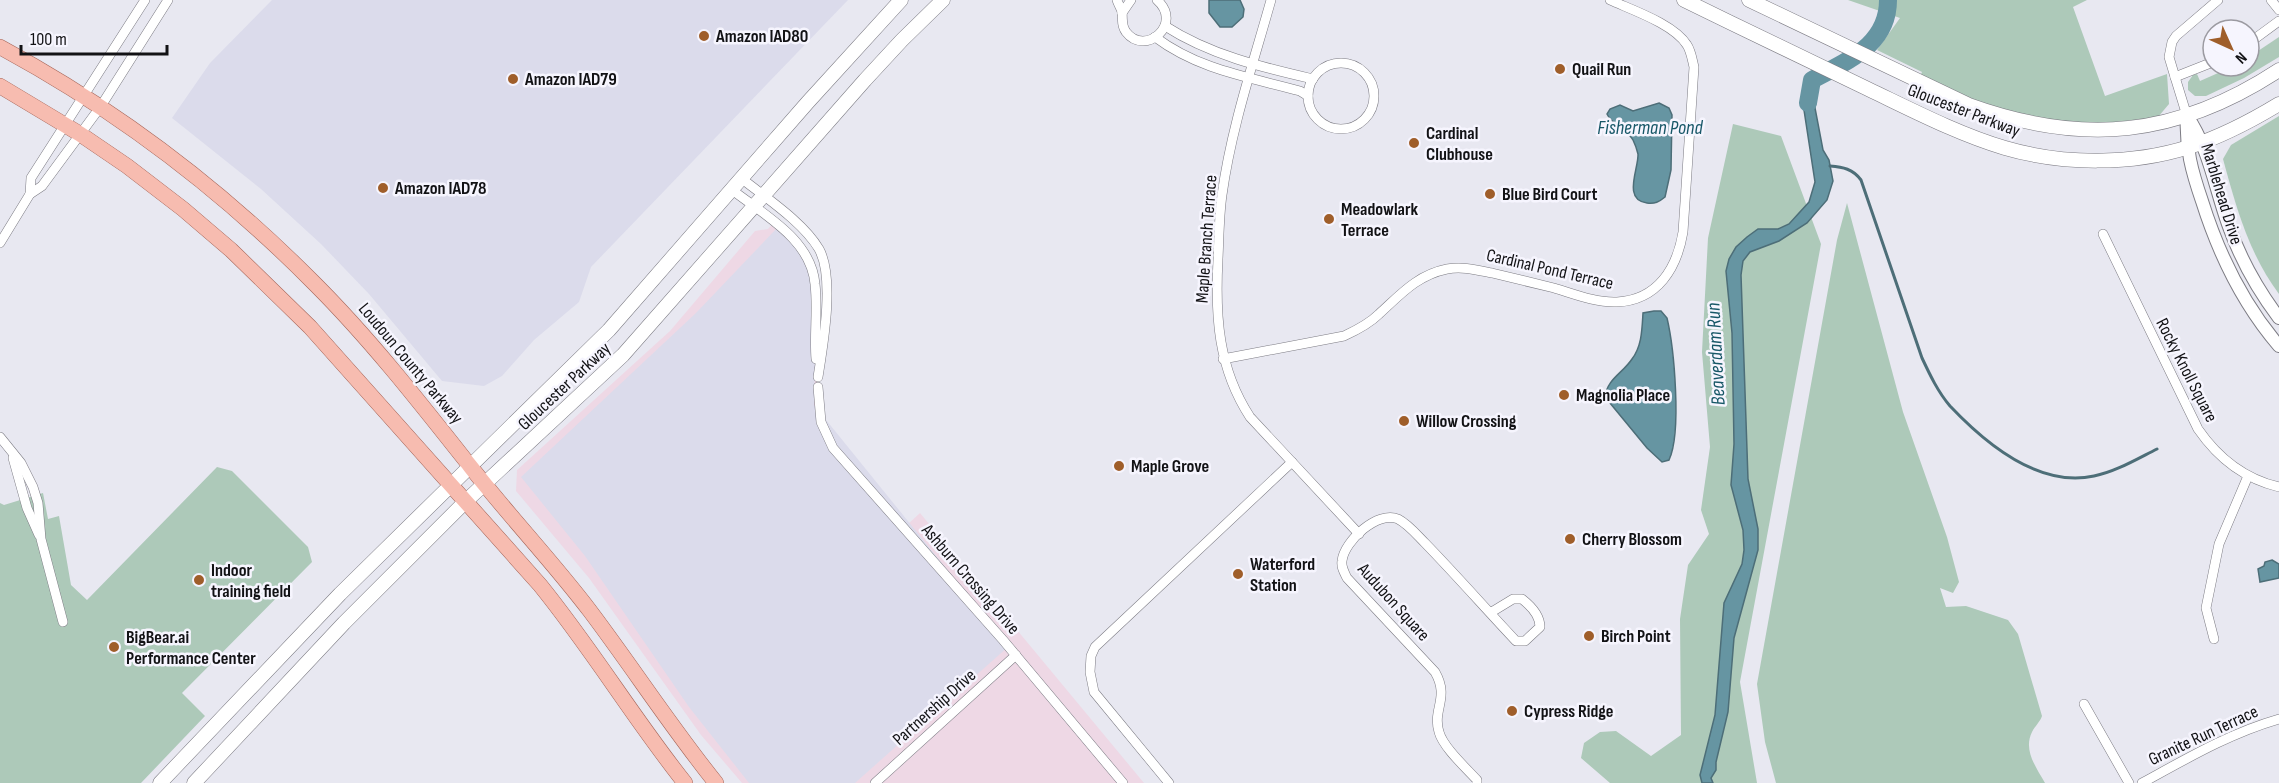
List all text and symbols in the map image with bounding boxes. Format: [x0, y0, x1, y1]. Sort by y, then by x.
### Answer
scale bar [21, 18, 166, 56]
north arrow [2201, 18, 2261, 78]
place label: Amazon IAD80 [715, 26, 808, 47]
text: 100 m [30, 29, 67, 50]
marker: Amazon IAD80 [697, 29, 711, 43]
text: N [2231, 48, 2250, 67]
place label: Quail Run [1572, 59, 1631, 80]
marker: Quail Run [1553, 62, 1567, 76]
place label: Amazon IAD79 [524, 69, 617, 90]
marker: Amazon IAD79 [506, 72, 520, 86]
street label: Gloucester Parkway [1905, 79, 2023, 142]
water label: Fisherman Pond [1597, 116, 1703, 140]
place label: Cardinal Clubhouse [1426, 123, 1493, 165]
marker: Cardinal Clubhouse [1407, 136, 1421, 150]
street label: Marblehead Drive [2196, 141, 2247, 247]
street label: Maple Branch Terrace [1192, 174, 1221, 304]
place label: Amazon IAD78 [394, 178, 487, 199]
marker: Amazon IAD78 [376, 181, 390, 195]
place label: Blue Bird Court [1502, 184, 1597, 205]
marker: Blue Bird Court [1483, 187, 1497, 201]
place label: Meadowlark Terrace [1341, 199, 1418, 241]
marker: Meadowlark Terrace [1322, 212, 1336, 226]
street label: Cardinal Pond Terrace [1484, 245, 1615, 294]
street label: Loudoun County Parkway [354, 299, 467, 428]
water label: Beaverdam Run [1701, 302, 1731, 406]
street label: Rocky Knoll Square [2151, 315, 2222, 426]
street label: Gloucester Parkway [514, 338, 615, 435]
place label: Magnolia Place [1576, 385, 1670, 406]
marker: Magnolia Place [1557, 388, 1571, 402]
place label: Willow Crossing [1416, 411, 1517, 432]
marker: Willow Crossing [1397, 414, 1411, 428]
place label: Maple Grove [1131, 456, 1209, 477]
marker: Maple Grove [1112, 459, 1126, 473]
street label: Ashburn Crossing Drive [916, 519, 1024, 639]
place label: Cherry Blossom [1582, 529, 1682, 550]
marker: Cherry Blossom [1563, 532, 1577, 546]
place label: Waterford Station [1250, 554, 1315, 596]
street label: Audubon Square [1353, 558, 1434, 646]
place label: Indoor training field [211, 560, 291, 602]
marker: Waterford Station [1231, 567, 1245, 581]
marker: Indoor training field [192, 573, 206, 587]
place label: Birch Point [1601, 626, 1671, 647]
place label: BigBear.ai Performance Center [126, 627, 256, 669]
marker: Birch Point [1582, 629, 1596, 643]
marker: BigBear.ai Performance Center [107, 640, 121, 654]
street label: Partnership Drive [889, 665, 980, 750]
place label: Cypress Ridge [1524, 701, 1614, 722]
street label: Granite Run Terrace [2145, 701, 2261, 770]
marker: Cypress Ridge [1505, 704, 1519, 718]

